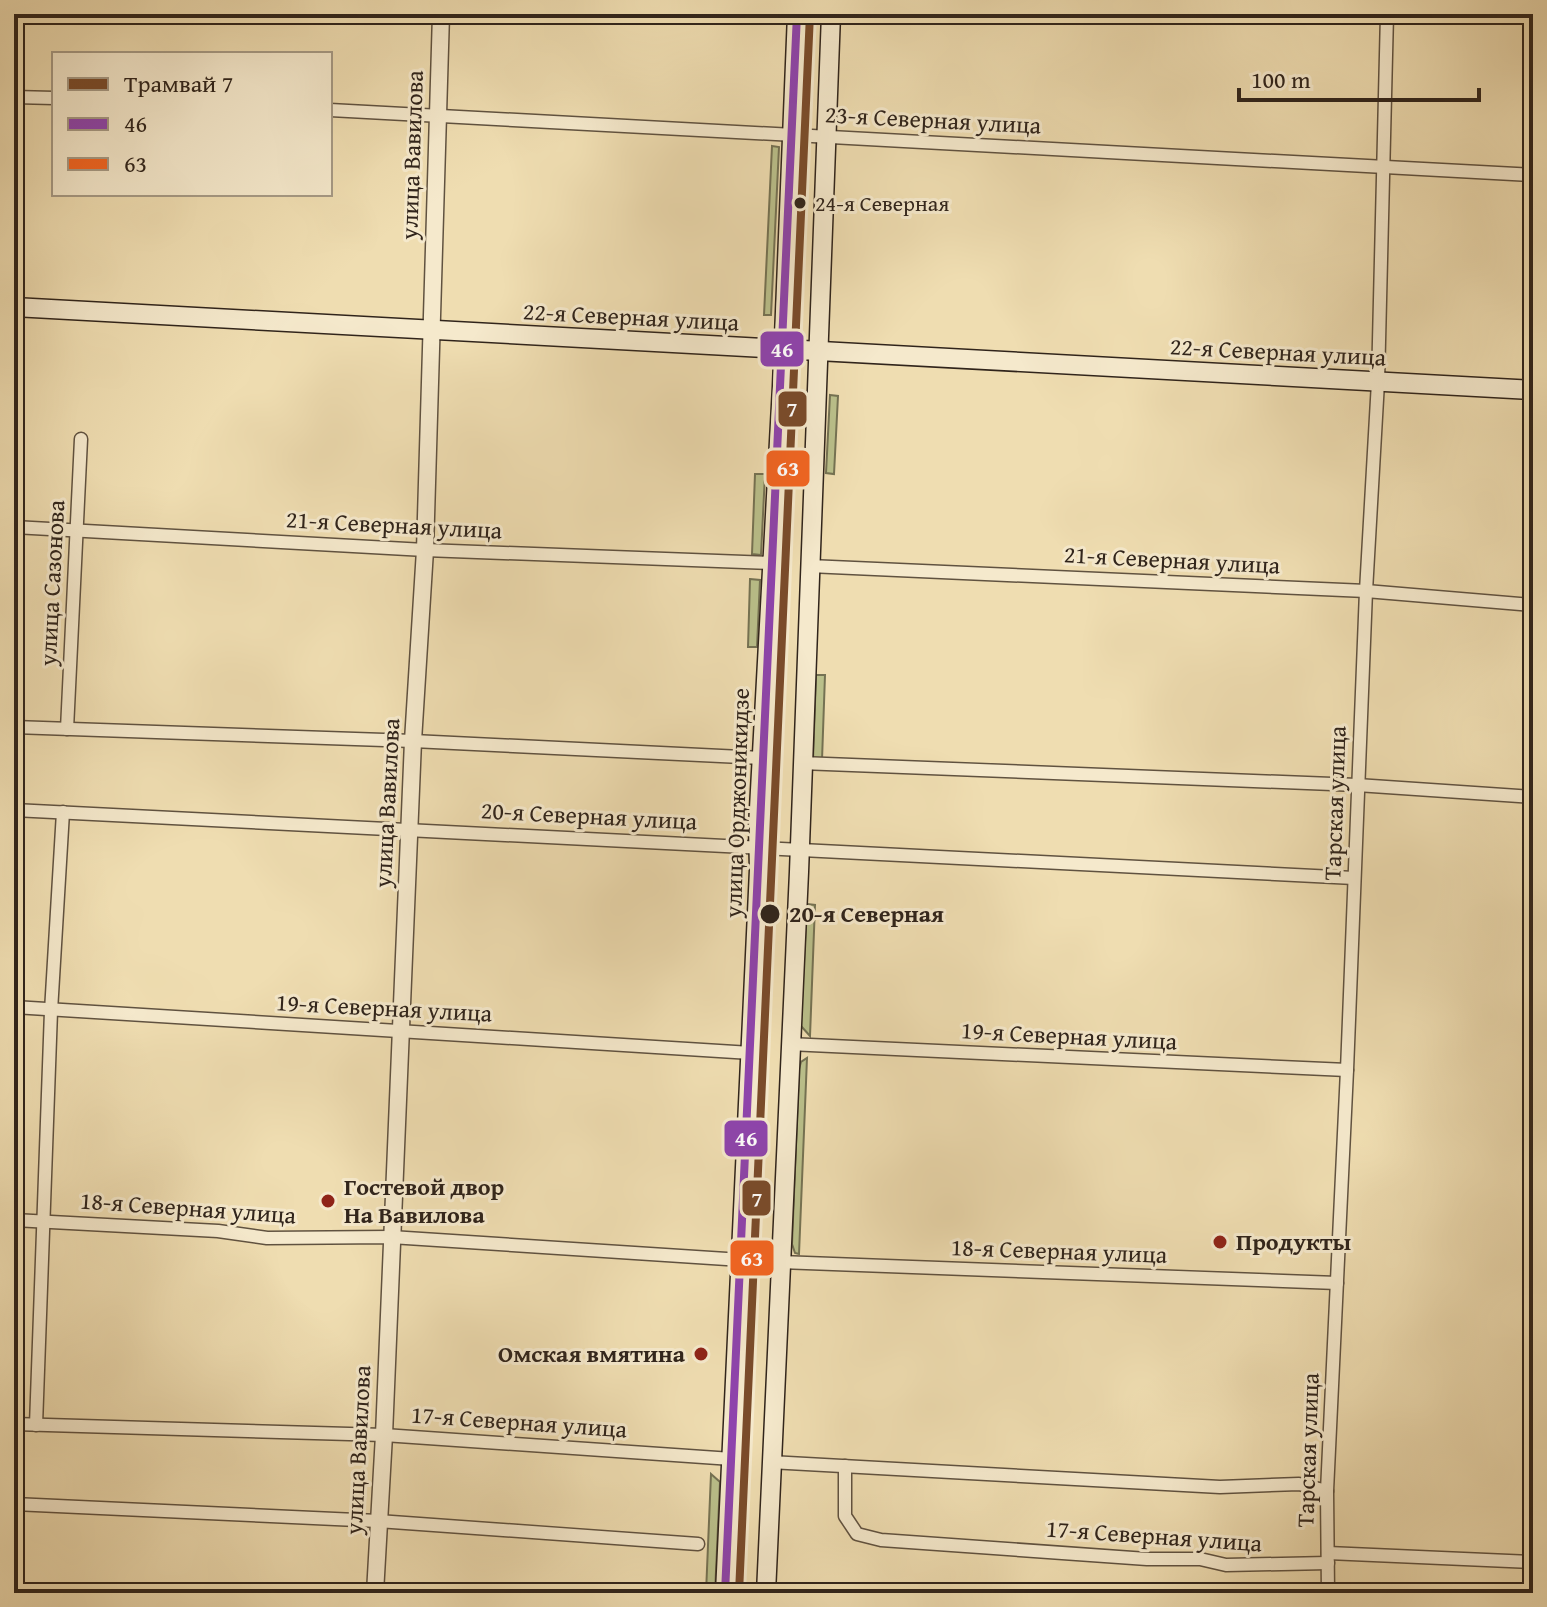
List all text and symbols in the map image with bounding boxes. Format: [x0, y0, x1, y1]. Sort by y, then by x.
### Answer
legend [52, 52, 332, 196]
scale bar [1239, 52, 1479, 102]
text: 100 m [1251, 62, 1311, 97]
text: Трамвай 7 [124, 66, 233, 101]
street label: улица Вавилова [391, 69, 432, 241]
street label: 23-я Северная улица [824, 96, 1043, 143]
text: 46 [124, 106, 147, 141]
text: 63 [124, 146, 147, 181]
place label: 24-я Северная [815, 187, 949, 219]
marker: 24-я Северная [792, 195, 808, 211]
street label: 22-я Северная улица [522, 293, 741, 340]
street label: 22-я Северная улица [1169, 328, 1388, 375]
line badge: 46 [759, 330, 805, 368]
text: 46 [771, 333, 793, 365]
line badge: 7 [777, 390, 808, 428]
text: 7 [786, 392, 798, 424]
line badge: 63 [765, 449, 811, 488]
text: 63 [777, 452, 799, 484]
street label: улица Сазонова [30, 498, 73, 668]
street label: 21-я Северная улица [285, 501, 504, 548]
street label: 21-я Северная улица [1063, 536, 1282, 583]
street label: улица Орджоникидзе [715, 687, 758, 920]
street label: улица Вавилова [365, 717, 408, 890]
street label: Тарская улица [1314, 725, 1355, 881]
street label: 20-я Северная улица [480, 792, 699, 839]
place label: 20-я Северная [789, 896, 944, 931]
marker: 20-я Северная [758, 902, 782, 926]
street label: 19-я Северная улица [275, 984, 494, 1031]
street label: 19-я Северная улица [960, 1012, 1179, 1059]
line badge: 46 [723, 1119, 769, 1158]
text: 46 [735, 1122, 757, 1154]
place label: Гостевой двор На Вавилова [344, 1169, 504, 1232]
line badge: 7 [741, 1179, 772, 1217]
street label: 18-я Северная улица [79, 1182, 298, 1233]
text: 7 [751, 1182, 763, 1214]
marker: Гостевой двор На Вавилова [319, 1192, 337, 1210]
place label: Продукты [1236, 1224, 1352, 1259]
street label: 18-я Северная улица [950, 1229, 1168, 1272]
marker: Продукты [1211, 1233, 1229, 1251]
line badge: 63 [729, 1239, 775, 1277]
text: 63 [741, 1242, 763, 1274]
place label: Oмская вмятина [498, 1336, 686, 1371]
marker: Oмская вмятина [692, 1345, 710, 1363]
street label: улица Вавилова [336, 1364, 379, 1537]
street label: Тарская улица [1287, 1372, 1328, 1528]
street label: 17-я Северная улица [410, 1396, 629, 1447]
street label: 17-я Северная улица [1045, 1510, 1264, 1561]

